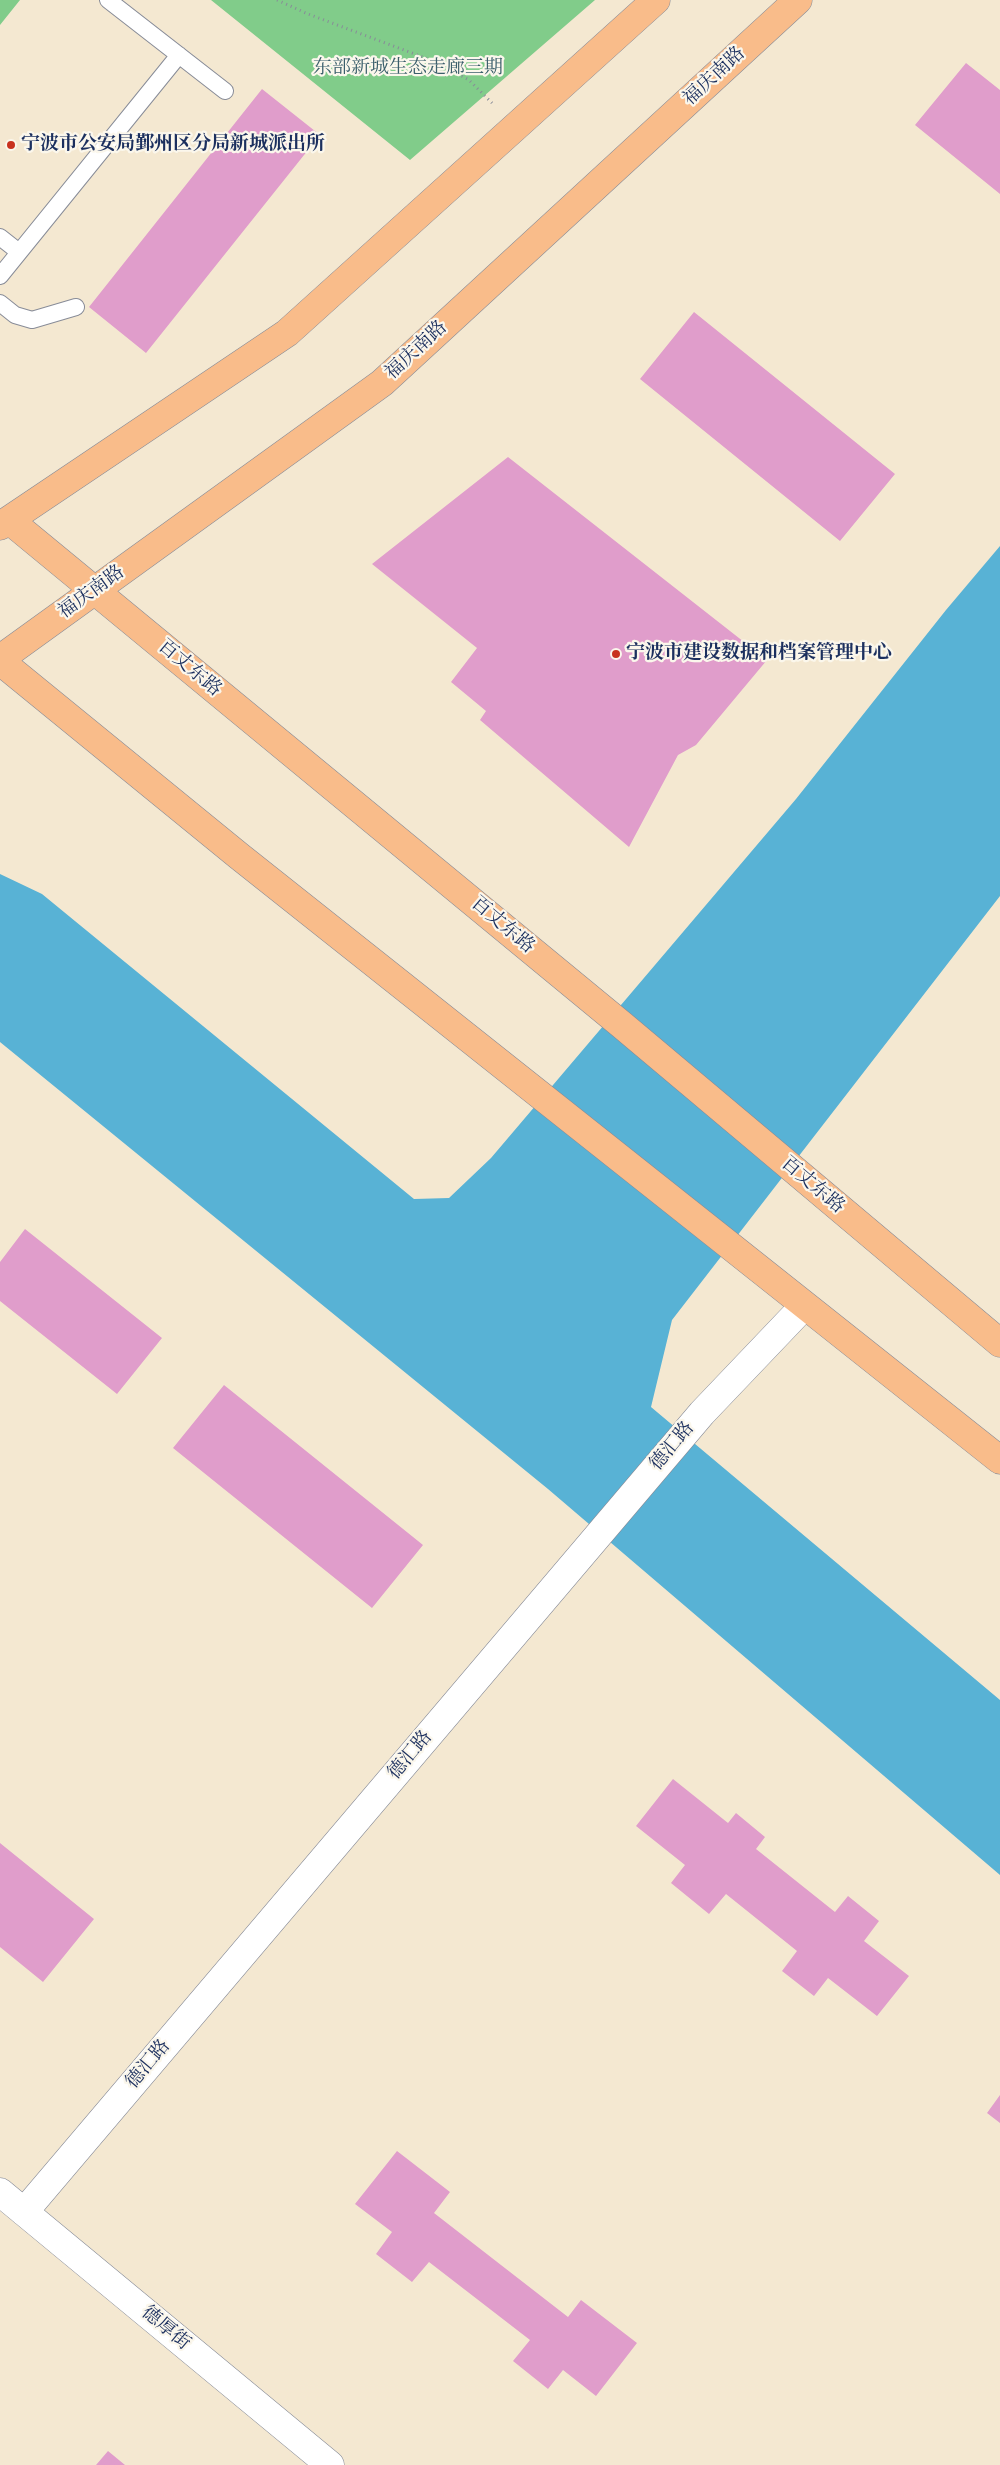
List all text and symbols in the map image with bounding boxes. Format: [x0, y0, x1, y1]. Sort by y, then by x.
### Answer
street label: 福庆南路 [679, 43, 751, 111]
park label: 东部新城生态走廊三期 [313, 58, 503, 80]
place label: 宁波市公安局鄞州区分局新城派出所 [21, 134, 325, 156]
marker: 宁波市公安局鄞州区分局新城派出所 [5, 139, 17, 151]
street label: 福庆南路 [381, 317, 453, 385]
street label: 福庆南路 [55, 561, 129, 625]
street label: 百丈东路 [153, 636, 225, 702]
place label: 宁波市建设数据和档案管理中心 [626, 643, 892, 665]
marker: 宁波市建设数据和档案管理中心 [610, 648, 622, 660]
street label: 百丈东路 [466, 893, 538, 959]
street label: 百丈东路 [776, 1153, 848, 1219]
street label: 德汇路 [646, 1418, 700, 1476]
street label: 德汇路 [384, 1727, 438, 1785]
street label: 德汇路 [122, 2036, 176, 2094]
street label: 德厚街 [136, 2302, 194, 2356]

